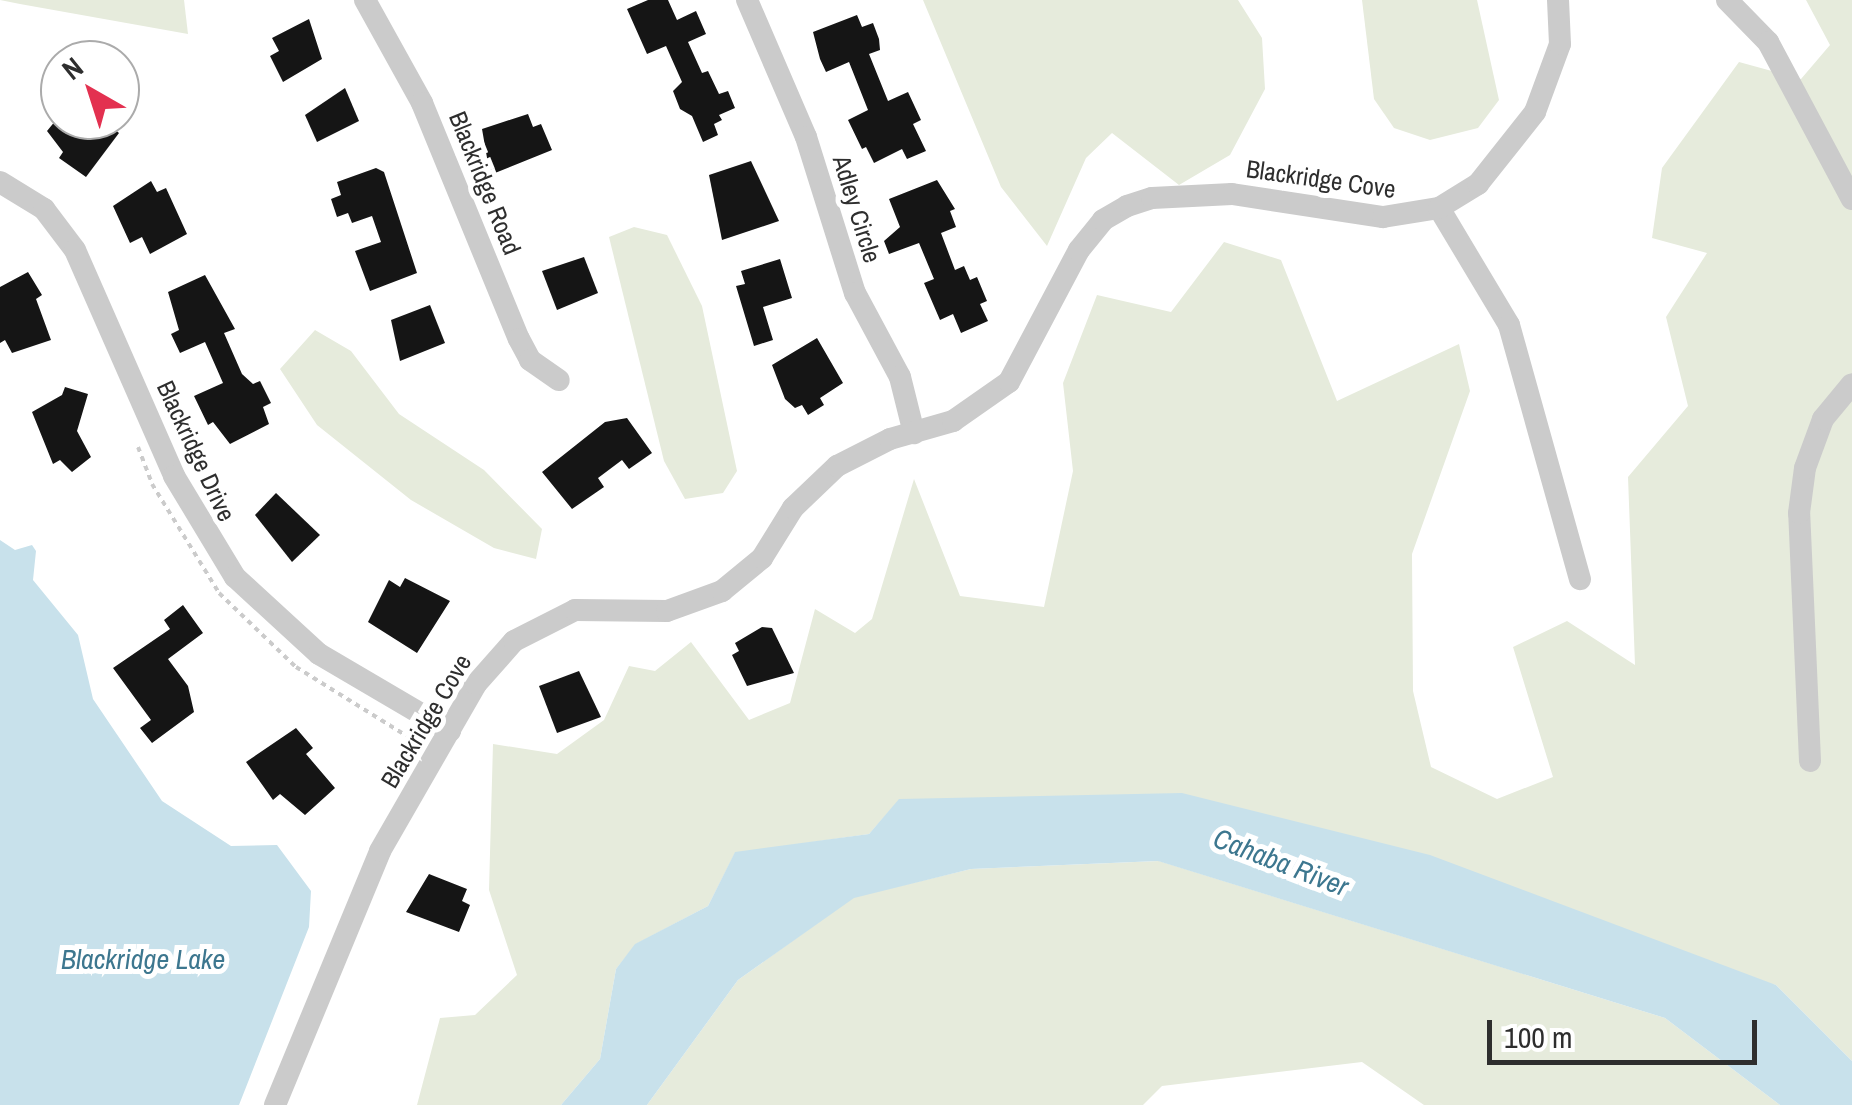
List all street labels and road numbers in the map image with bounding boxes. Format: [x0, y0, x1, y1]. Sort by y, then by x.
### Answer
street label: Blackridge Road [443, 107, 527, 259]
street label: Adley Circle [827, 152, 887, 266]
street label: Blackridge Cove [1244, 154, 1398, 204]
street label: Blackridge Drive [150, 376, 242, 526]
street label: Blackridge Cove [374, 649, 478, 793]

